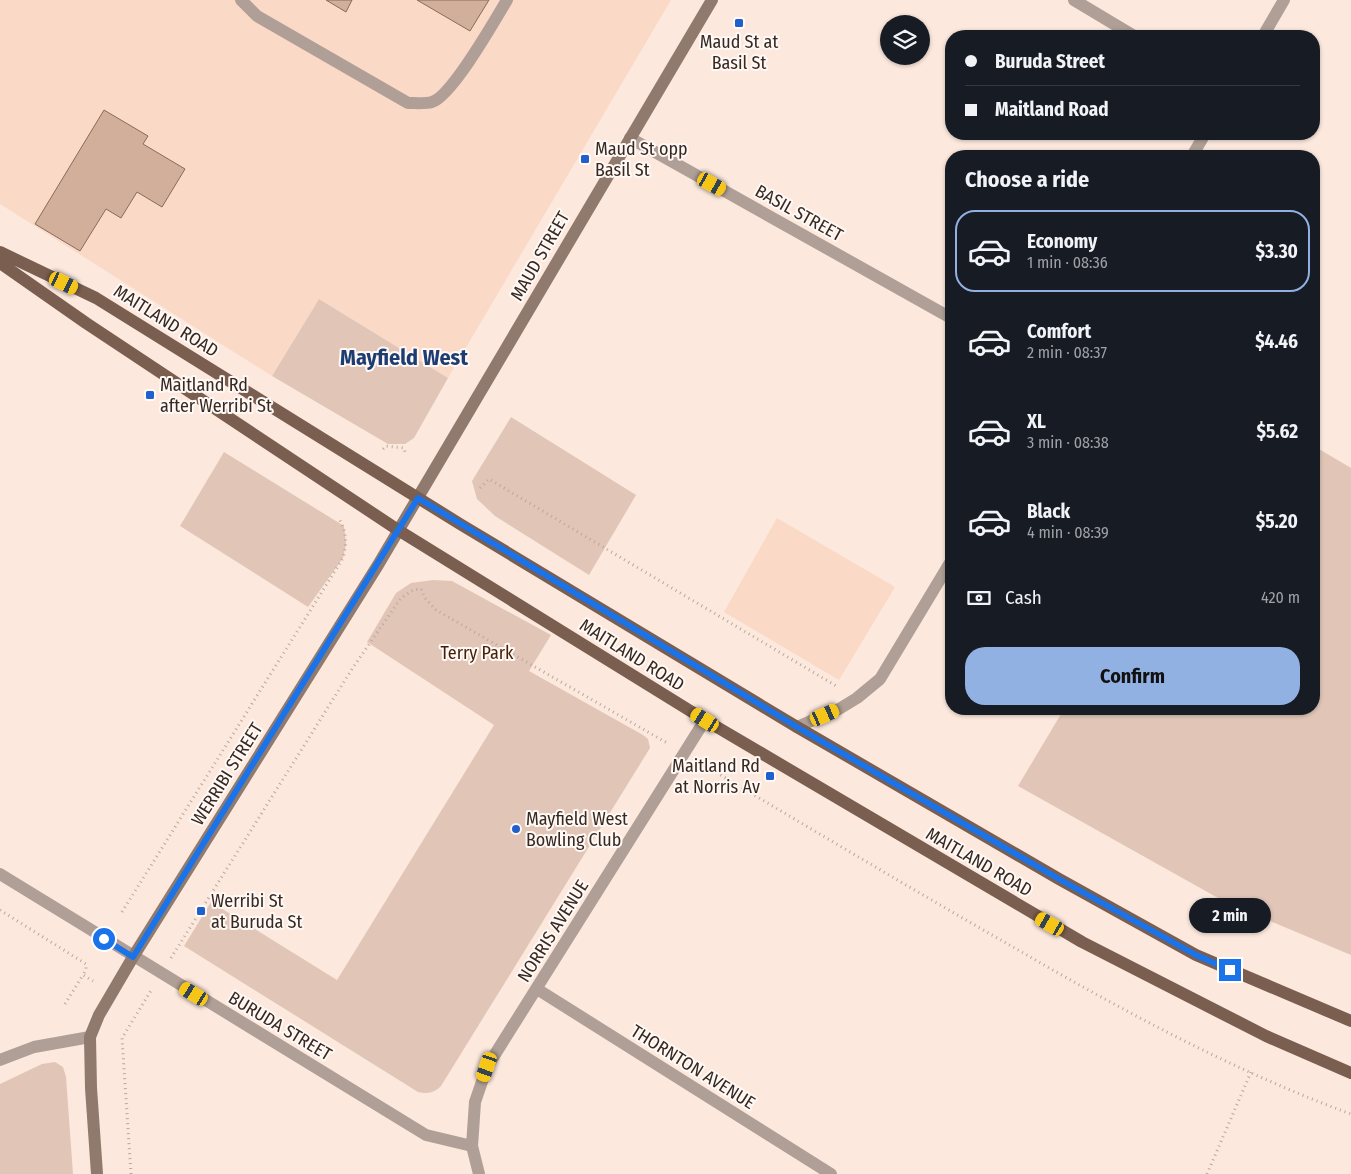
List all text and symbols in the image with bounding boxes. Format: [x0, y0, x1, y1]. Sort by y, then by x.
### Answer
map controls [880, 15, 930, 65]
button: layers [880, 15, 930, 65]
marker: Maud St at Basil St [733, 17, 745, 29]
place label: Maud St at Basil St [700, 31, 778, 74]
text: Buruda Street [995, 50, 1105, 73]
text: Maitland Road [995, 98, 1109, 121]
place label: Maud St opp Basil St [595, 138, 688, 181]
marker: Maud St opp Basil St [579, 153, 591, 165]
text: Choose a ride [965, 166, 1089, 193]
car [695, 170, 728, 198]
street label: BASIL STREET [751, 180, 847, 246]
street label: MAUD STREET [506, 207, 575, 304]
icon: car [967, 229, 1012, 274]
text: Economy [1027, 230, 1097, 253]
text: $3.30 [1256, 240, 1298, 263]
text: 1 min · 08:36 [1027, 253, 1108, 272]
car [47, 270, 80, 296]
street label: MAITLAND ROAD [110, 280, 222, 362]
icon: car [967, 319, 1012, 364]
text: Comfort [1027, 320, 1091, 343]
text: $4.46 [1255, 330, 1298, 353]
text: 2 min · 08:37 [1027, 343, 1107, 362]
district label: Mayfield West [340, 344, 468, 371]
place label: Maitland Rd after Werribi St [160, 374, 272, 417]
marker: Maitland Rd after Werribi St [144, 389, 156, 401]
icon: car [967, 409, 1012, 454]
text: XL [1027, 410, 1046, 433]
text: $5.62 [1256, 420, 1298, 443]
text: 3 min · 08:38 [1027, 433, 1109, 452]
icon: car [967, 499, 1012, 544]
text: Black [1027, 500, 1070, 523]
text: $5.20 [1256, 510, 1298, 533]
text: 4 min · 08:39 [1027, 523, 1109, 542]
icon: cash [965, 584, 993, 612]
text: Cash [1005, 586, 1042, 609]
text: 420 m [1261, 588, 1300, 607]
street label: MAITLAND ROAD [576, 614, 688, 696]
park label: Terry Park [440, 642, 514, 664]
button: Confirm [965, 647, 1300, 705]
car [808, 702, 841, 728]
car [688, 706, 721, 734]
street label: WERRIBI STREET [187, 718, 268, 829]
place label: Maitland Rd at Norris Av [672, 755, 760, 798]
marker: Maitland Rd at Norris Av [764, 770, 776, 782]
place label: Mayfield West Bowling Club [526, 808, 628, 851]
marker: Mayfield West Bowling Club [510, 823, 522, 835]
street label: MAITLAND ROAD [922, 823, 1036, 901]
street label: NORRIS AVENUE [513, 876, 593, 986]
place label: Werribi St at Buruda St [211, 890, 303, 933]
callout: 2 min [1189, 898, 1271, 932]
marker: Werribi St at Buruda St [195, 905, 207, 917]
text: 2 min [1212, 906, 1248, 925]
car [1033, 910, 1066, 938]
route start [93, 928, 115, 950]
route end [1219, 959, 1241, 981]
car [177, 980, 210, 1008]
street label: BURUDA STREET [224, 987, 336, 1066]
street label: THORNTON AVENUE [627, 1020, 759, 1114]
car [475, 1050, 498, 1084]

